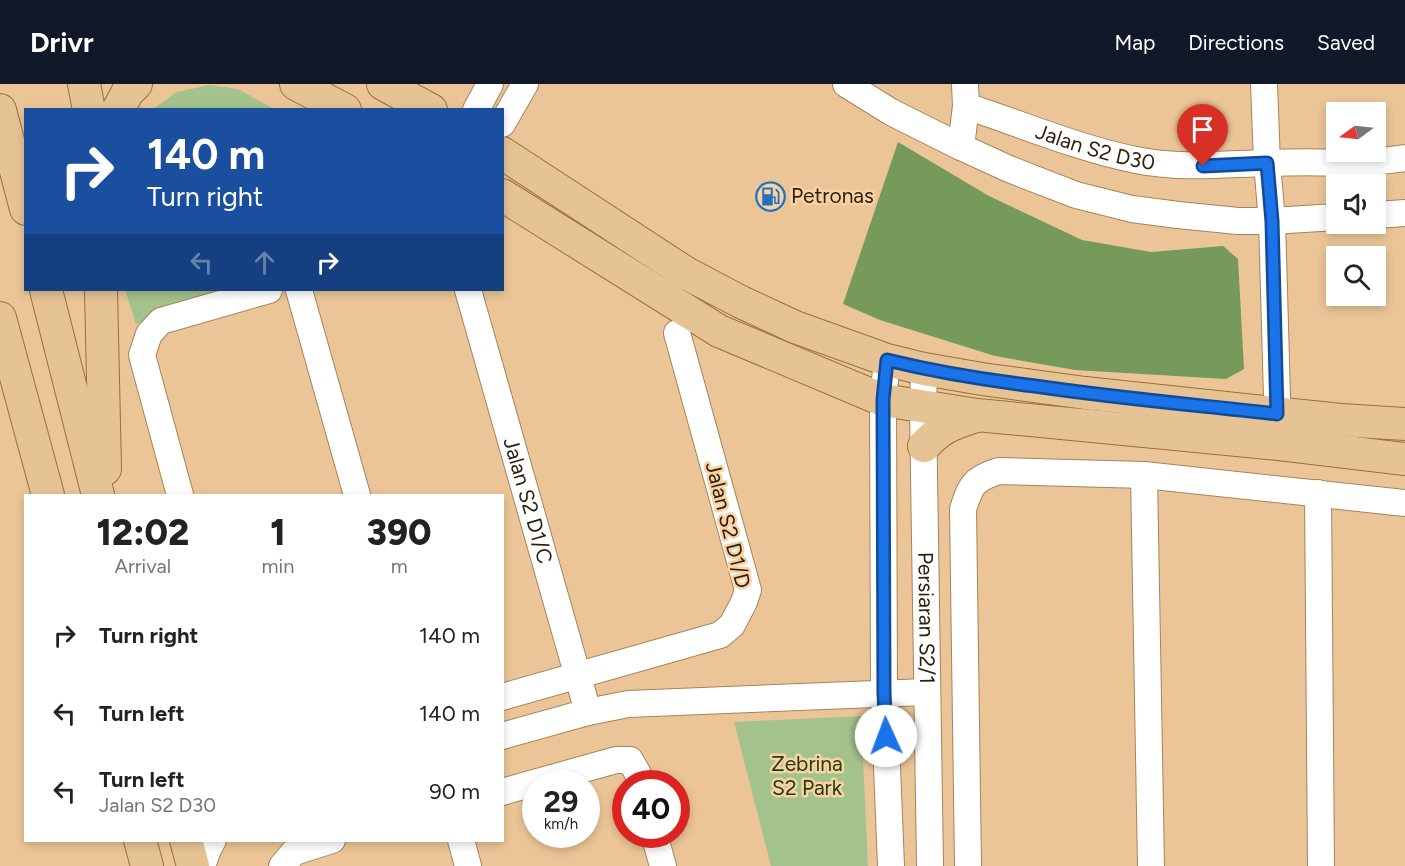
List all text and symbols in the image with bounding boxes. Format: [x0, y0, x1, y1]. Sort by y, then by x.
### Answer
text: Drivr [30, 25, 94, 59]
text: Map [1114, 30, 1155, 55]
text: Directions [1188, 30, 1284, 55]
text: Saved [1317, 30, 1375, 55]
north arrow [1326, 102, 1386, 162]
map controls [1326, 102, 1386, 306]
pin [1177, 104, 1228, 166]
icon: arrive [1186, 113, 1219, 146]
street label: Jalan S2 D30 [1032, 118, 1157, 175]
text: 140 m [147, 129, 265, 180]
icon: right [48, 132, 126, 210]
button: sound [1326, 174, 1386, 234]
text: Turn right [147, 180, 263, 213]
fuel station icon: Petronas [754, 180, 786, 212]
place label: Petronas [791, 183, 874, 208]
icon: left [185, 246, 218, 279]
icon: ahead [248, 246, 281, 279]
icon: right [311, 246, 344, 279]
button: search [1326, 246, 1386, 306]
street label: Jalan S2 D1/C [499, 435, 558, 567]
street label: Jalan S2 D1/D [701, 459, 756, 591]
text: 12:02 [96, 511, 189, 554]
text: 1 [270, 511, 286, 554]
text: 390 [367, 511, 432, 554]
street label: Persiaran S2/1 [913, 552, 940, 684]
text: Arrival [115, 554, 171, 578]
text: min [262, 554, 294, 578]
text: m [391, 554, 408, 578]
icon: right [48, 619, 81, 652]
text: Turn right [99, 622, 198, 649]
text: 140 m [419, 622, 480, 649]
icon: left [48, 697, 81, 730]
text: Turn left [99, 700, 185, 727]
text: 140 m [419, 700, 480, 727]
position arrow [854, 704, 918, 768]
park label: Zebrina S2 Park [771, 751, 843, 800]
text: Turn left [99, 766, 185, 793]
speed limit sign: 40 [612, 770, 690, 848]
icon: left [48, 775, 81, 808]
text: 90 m [429, 778, 480, 805]
text: 29 [544, 783, 578, 820]
text: Jalan S2 D30 [99, 793, 216, 817]
text: km/h [544, 815, 578, 833]

